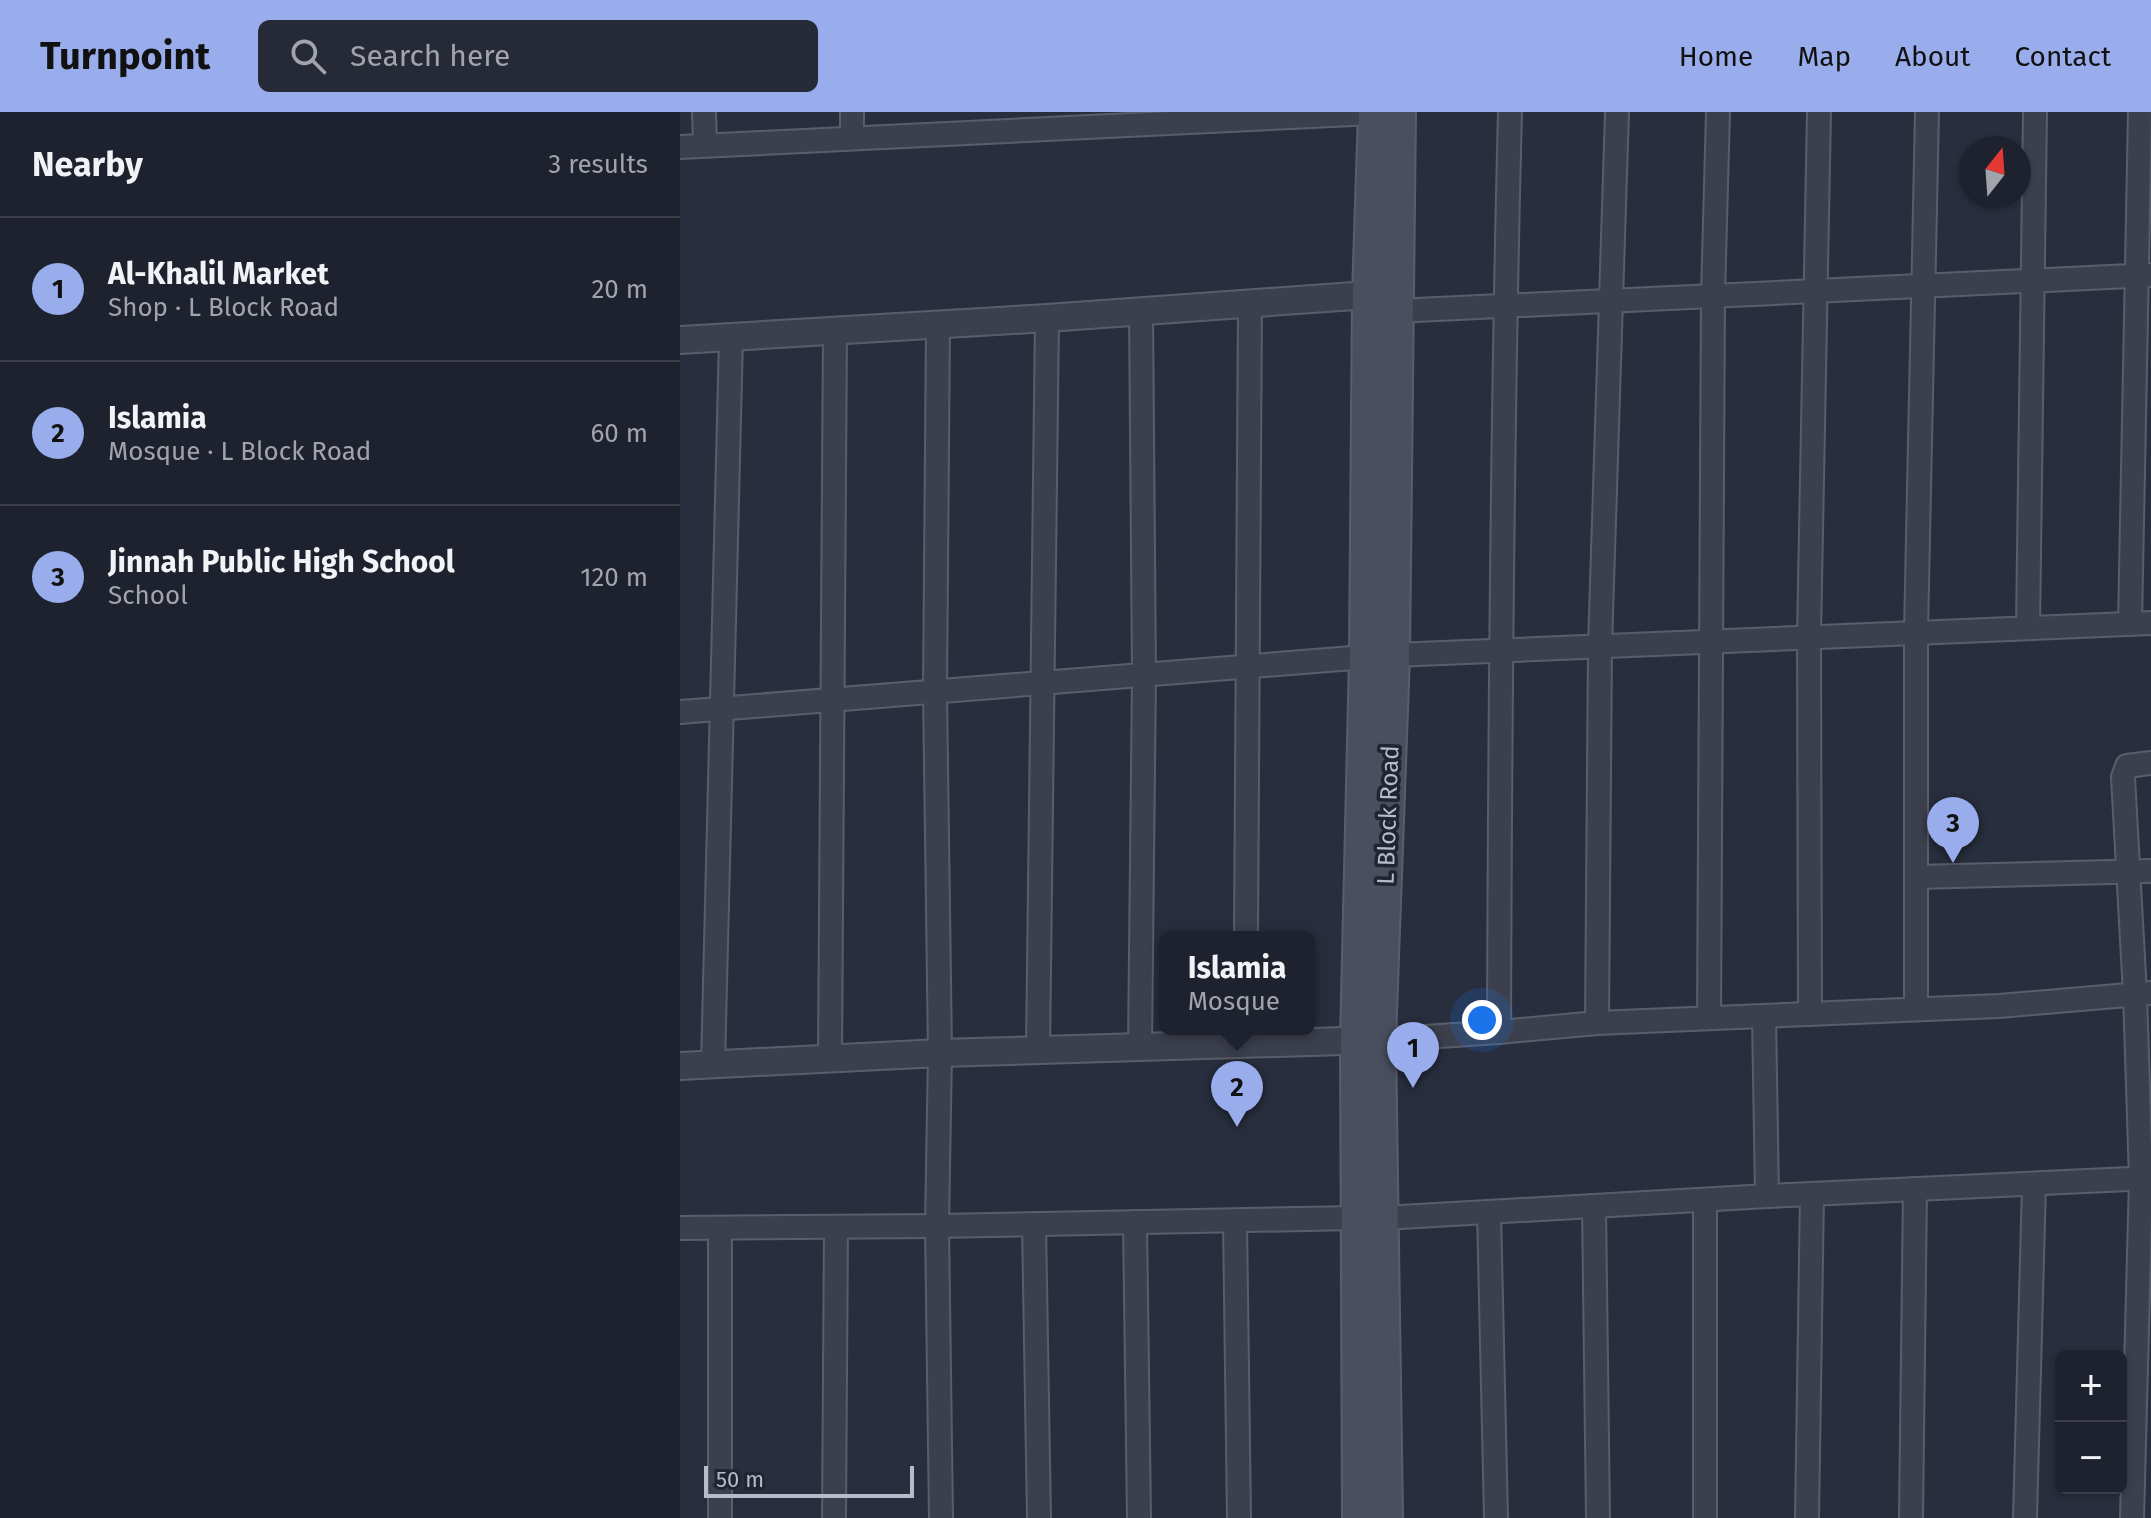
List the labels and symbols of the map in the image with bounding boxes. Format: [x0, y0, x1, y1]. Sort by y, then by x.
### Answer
north arrow [1959, 136, 2031, 208]
street label: L Block Road [1372, 745, 1404, 885]
pin: 3 [1927, 797, 1979, 863]
your location [1462, 1000, 1502, 1040]
pin: 1 [1387, 1022, 1439, 1088]
pin: 2 [1211, 1061, 1263, 1127]
scale bar [704, 1462, 914, 1498]

